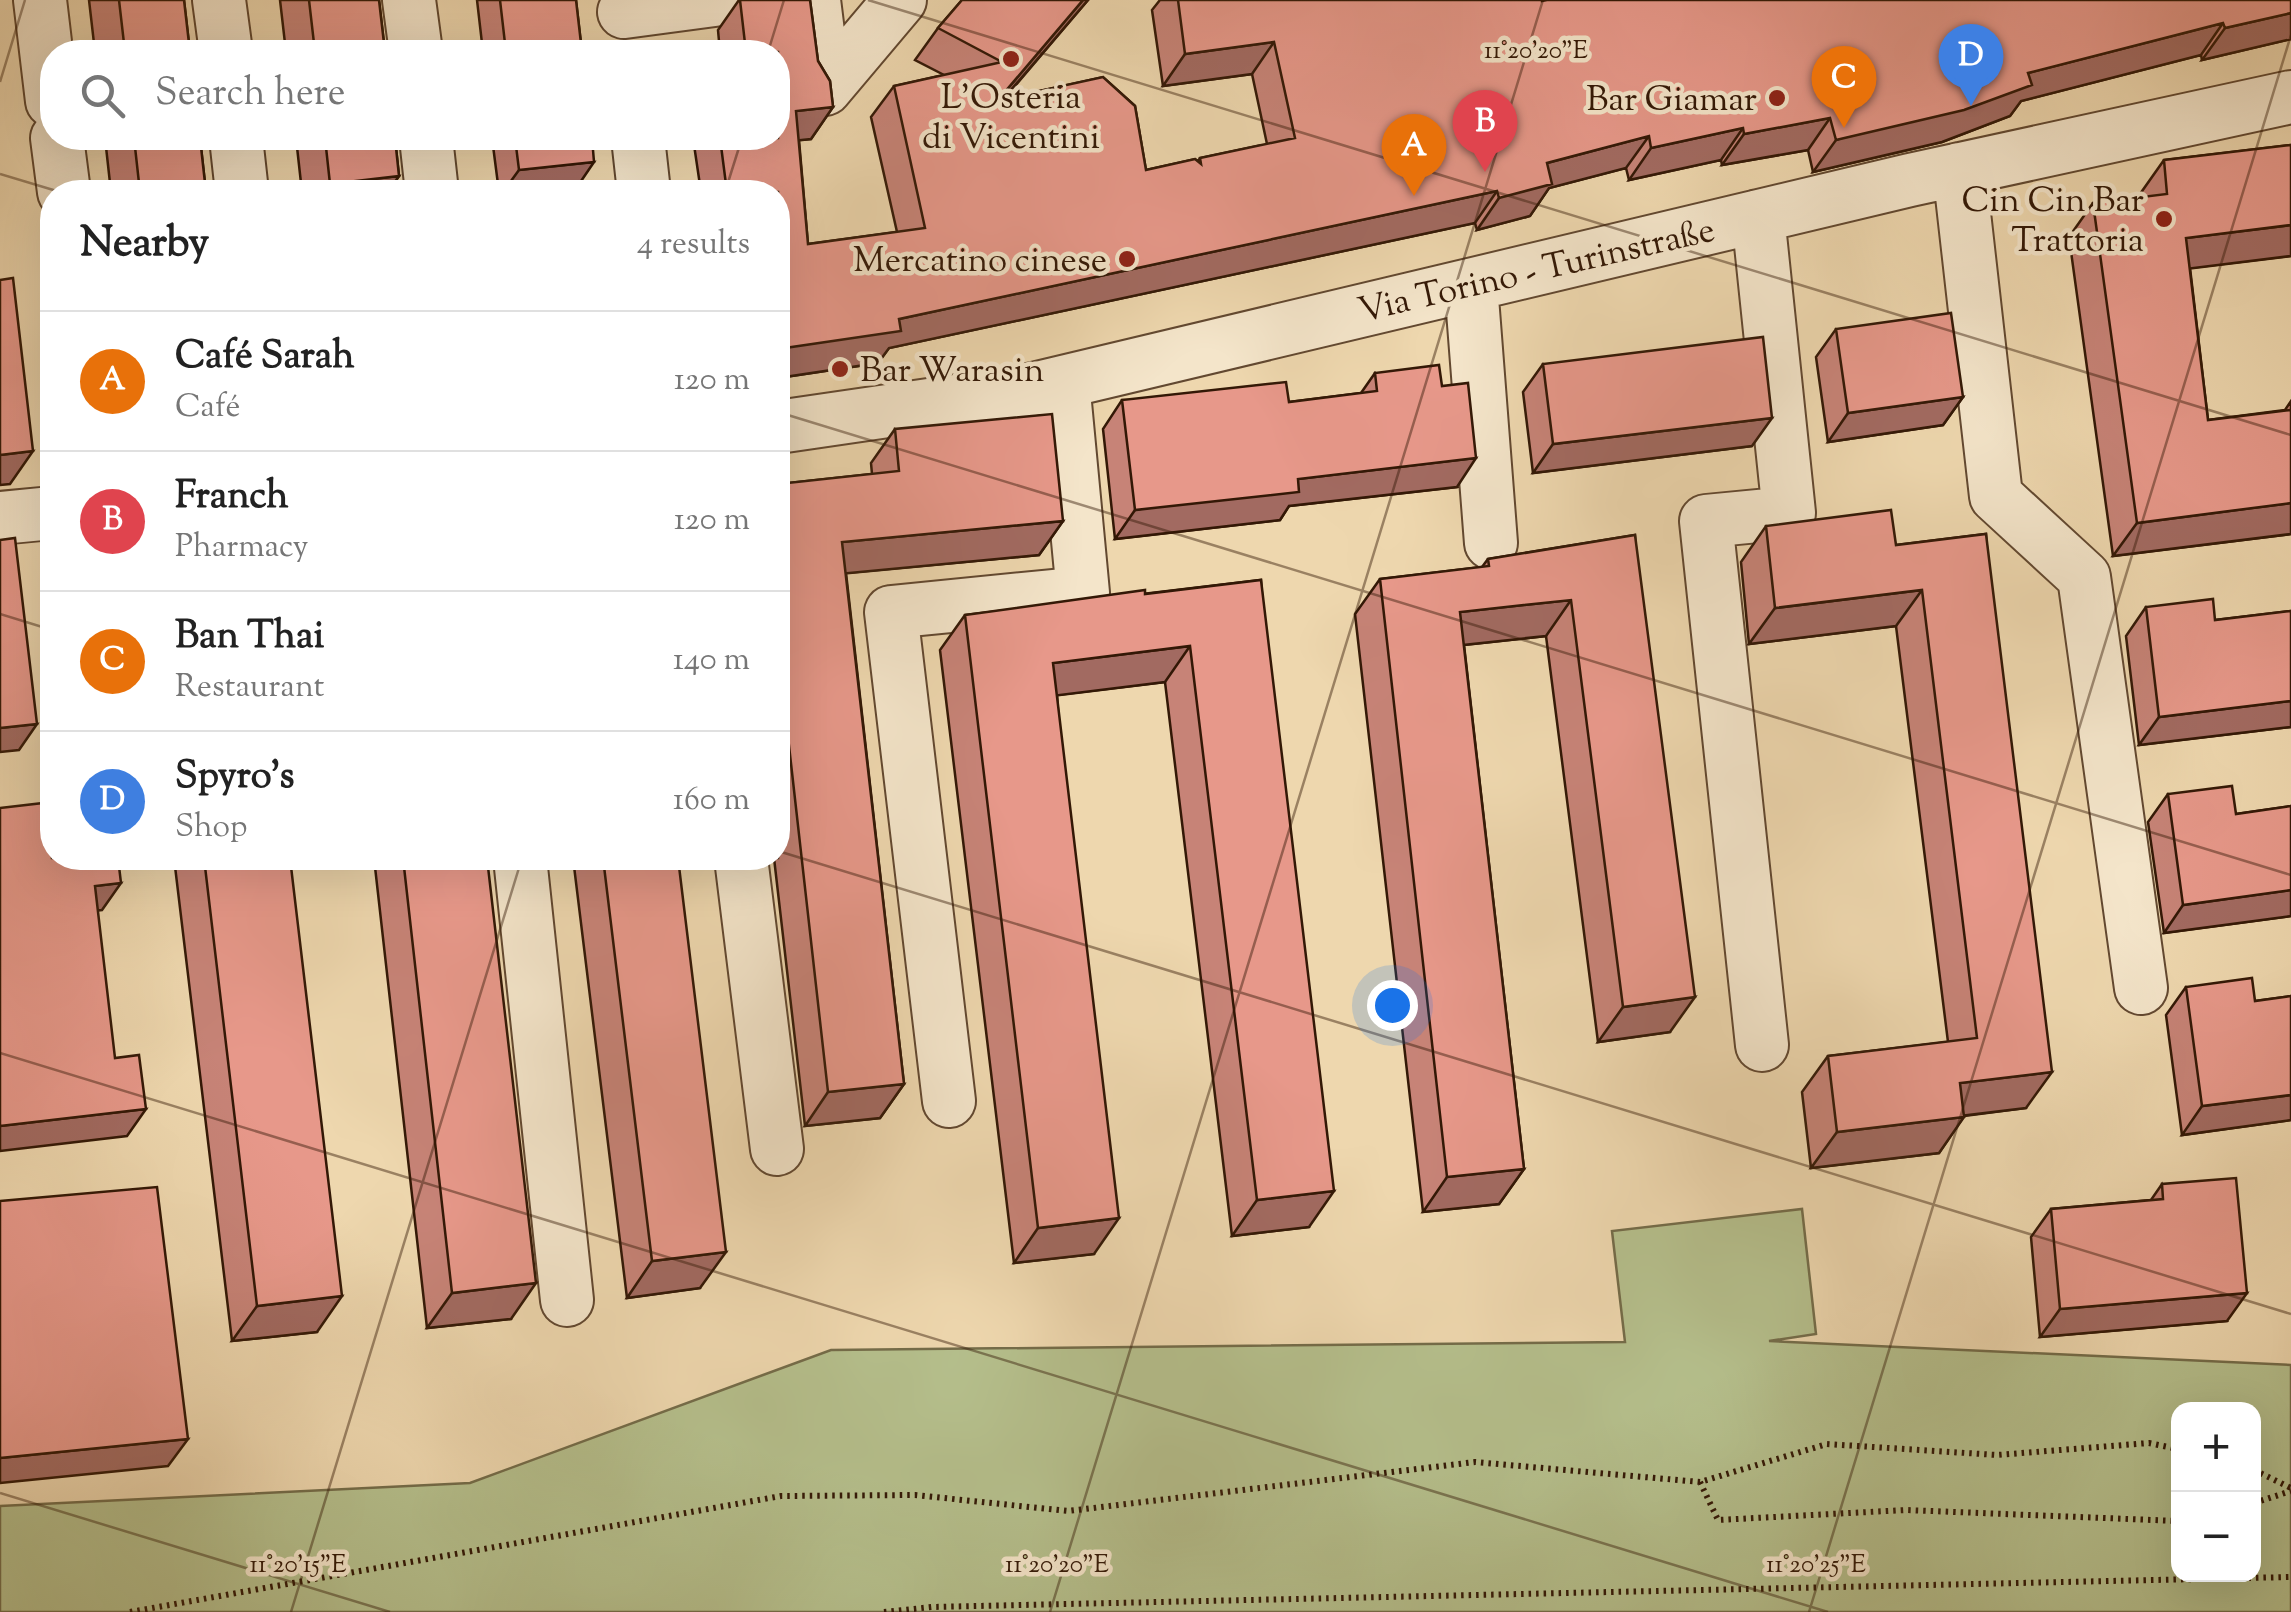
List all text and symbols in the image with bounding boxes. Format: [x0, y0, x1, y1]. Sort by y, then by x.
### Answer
pin: D [1938, 23, 2004, 106]
text: 11°20'20"E [1484, 34, 1588, 70]
search box [40, 40, 790, 150]
pin: C [1812, 46, 1876, 128]
marker: L'Osteria di Vicentini [1000, 48, 1022, 70]
icon: search [75, 68, 130, 123]
text: Search here [155, 68, 346, 122]
place label: L'Osteria di Vicentini [922, 74, 1100, 165]
place label: Bar Giamar [1586, 76, 1757, 127]
marker: Bar Giamar [1766, 87, 1788, 109]
pin: B [1452, 90, 1518, 172]
pin: A [1382, 114, 1446, 196]
place label: Cin Cin Bar Trattoria [1962, 177, 2144, 268]
street label: Via Torino - Turinstraße [1353, 207, 1720, 338]
marker: Cin Cin Bar Trattoria [2153, 208, 2175, 230]
text: Nearby [80, 215, 209, 275]
text: 4 results [637, 222, 750, 268]
place label: Mercatino cinese [853, 237, 1107, 288]
marker: Mercatino cinese [1116, 248, 1138, 270]
text: Café Sarah [175, 331, 354, 385]
place label: Bar Warasin [860, 347, 1044, 398]
text: A [100, 358, 125, 404]
text: 120 m [674, 358, 750, 404]
marker: Bar Warasin [829, 358, 851, 380]
text: Café [175, 385, 240, 431]
text: Franch [175, 471, 289, 525]
text: B [102, 498, 123, 544]
text: 120 m [674, 498, 750, 544]
text: Pharmacy [175, 525, 308, 571]
text: Ban Thai [175, 611, 324, 665]
text: C [100, 638, 125, 684]
text: 140 m [673, 638, 750, 684]
text: Restaurant [175, 665, 325, 711]
text: Spyro's [175, 751, 294, 805]
text: D [100, 778, 125, 824]
text: 160 m [673, 778, 750, 824]
text: Shop [175, 805, 247, 851]
your location [1367, 980, 1418, 1031]
map controls [2171, 1402, 2261, 1582]
button: + [2171, 1402, 2261, 1492]
button: − [2171, 1492, 2261, 1582]
text: 11°20'15"E [250, 1548, 346, 1584]
text: 11°20'20"E [1005, 1548, 1109, 1584]
text: 11°20'25"E [1766, 1548, 1866, 1584]

